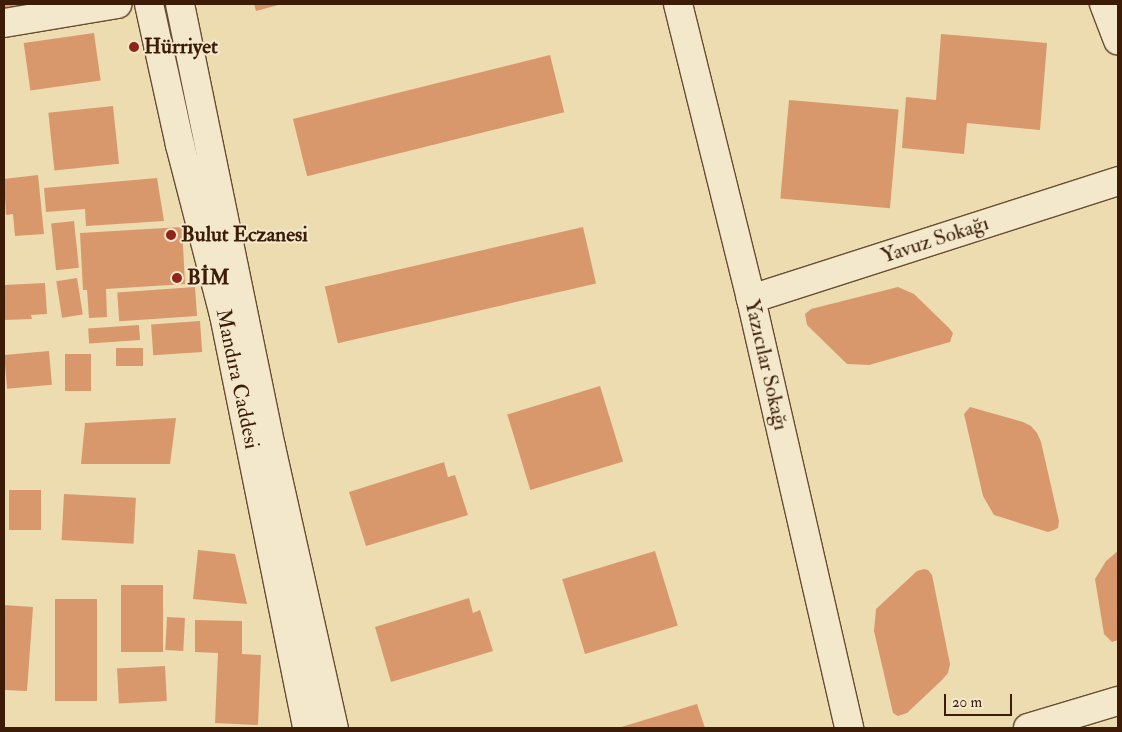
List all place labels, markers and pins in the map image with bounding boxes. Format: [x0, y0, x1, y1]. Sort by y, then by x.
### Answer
place label: Hürriyet [144, 34, 218, 60]
marker: Hürriyet [128, 41, 140, 53]
place label: Bulut Eczanesi [181, 222, 308, 248]
marker: Bulut Eczanesi [165, 229, 177, 241]
place label: BİM [187, 265, 230, 291]
marker: BİM [171, 272, 183, 284]

